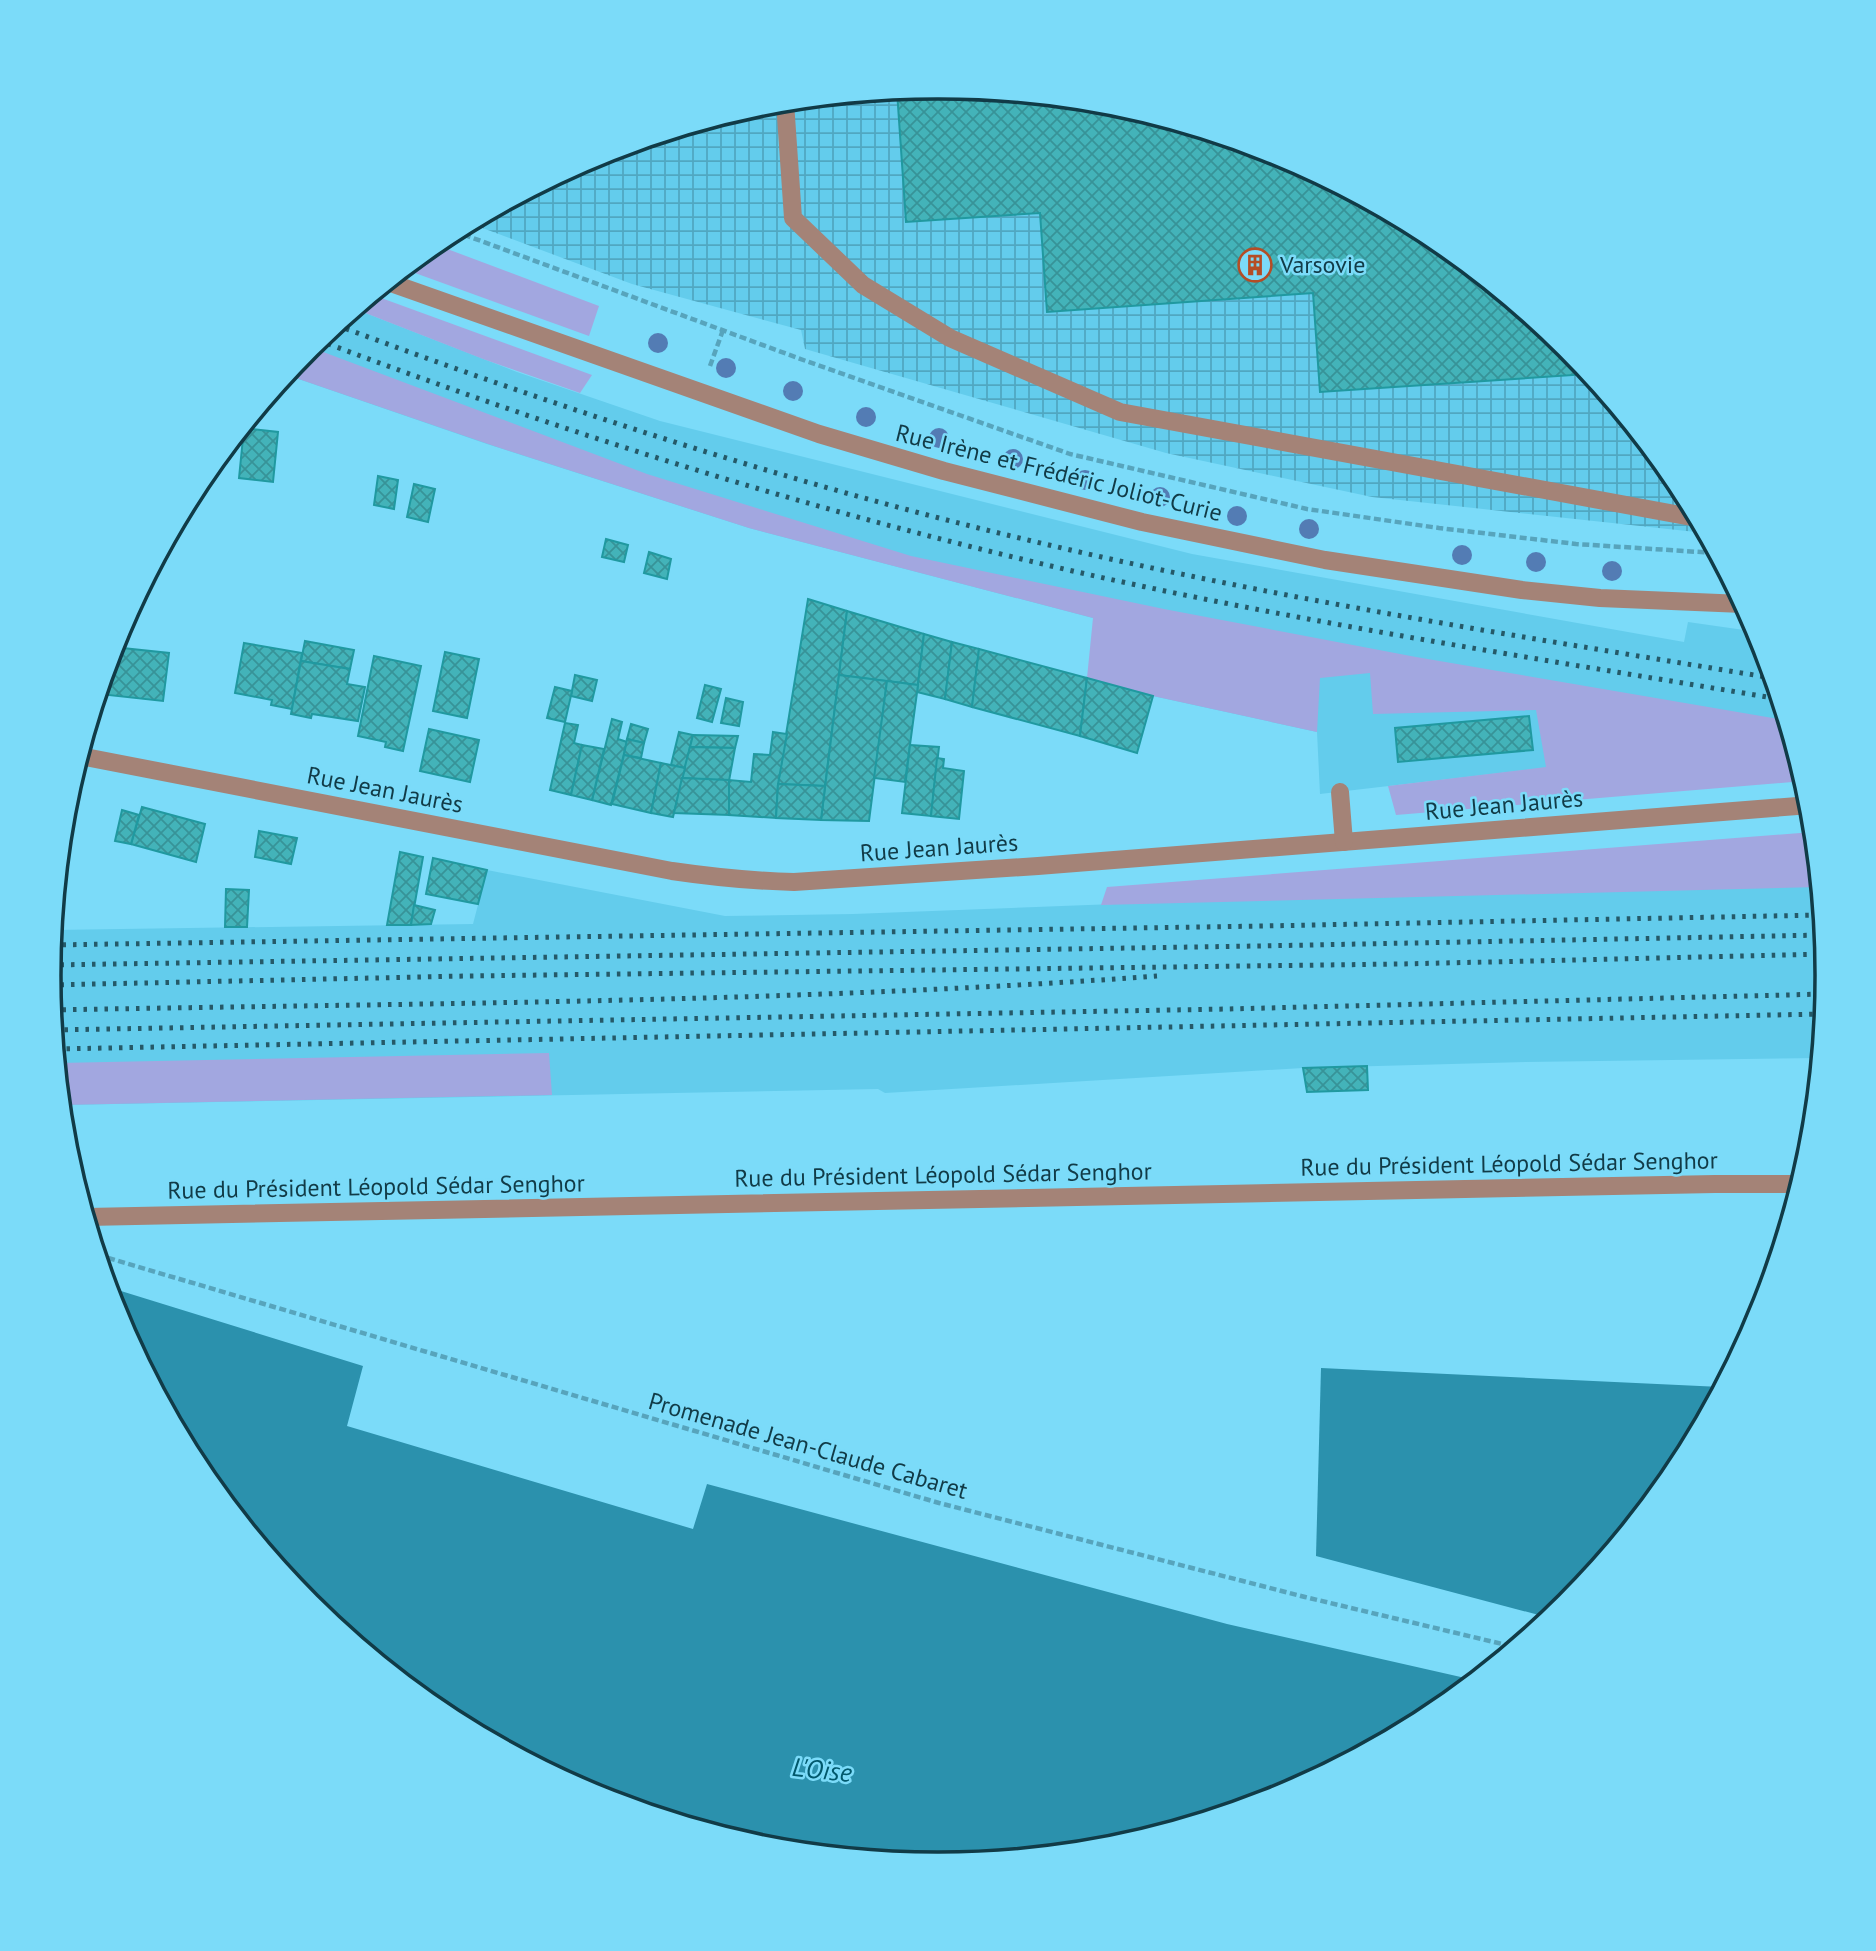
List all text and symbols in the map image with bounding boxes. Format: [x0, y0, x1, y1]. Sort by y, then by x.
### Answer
building icon: Varsovie [1236, 246, 1274, 284]
place label: Varsovie [1279, 249, 1365, 280]
street label: Rue Irène et Frédéric Joliot-Curie [893, 417, 1226, 528]
street label: Rue Jean Jaurès [304, 759, 466, 820]
street label: Rue Jean Jaurès [1424, 782, 1584, 827]
street label: Rue Jean Jaurès [859, 827, 1019, 868]
street label: Rue du Président Léopold Sédar Senghor [1300, 1144, 1718, 1183]
street label: Rue du Président Léopold Sédar Senghor [734, 1155, 1152, 1194]
street label: Rue du Président Léopold Sédar Senghor [167, 1167, 585, 1206]
street label: Promenade Jean-Claude Cabaret [645, 1385, 971, 1506]
water label: L'Oise [790, 1750, 854, 1789]

